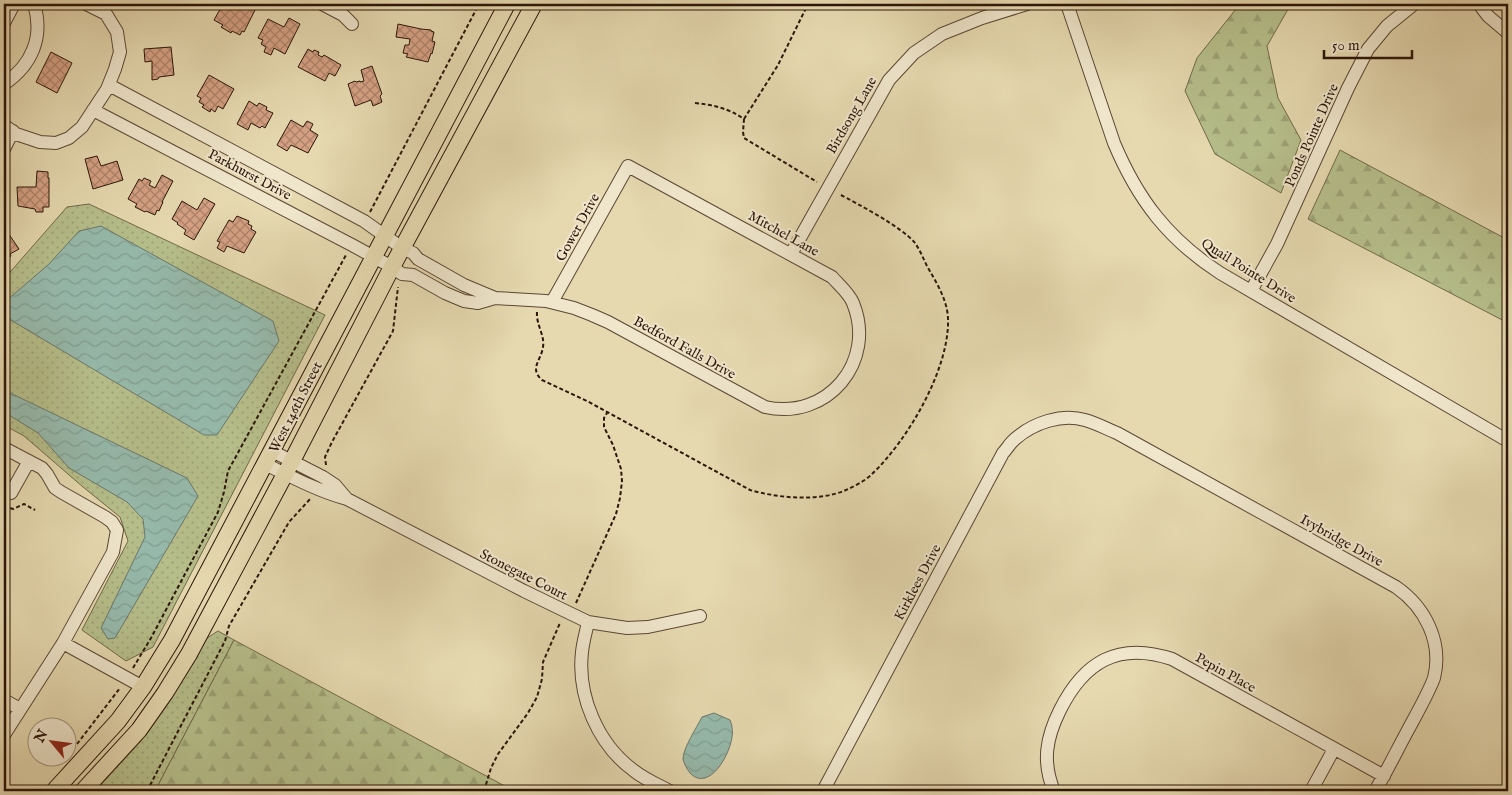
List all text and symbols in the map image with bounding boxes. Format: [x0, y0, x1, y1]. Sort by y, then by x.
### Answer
scale bar [1324, 28, 1412, 60]
text: 50 m [1332, 36, 1360, 55]
street label: Birdsong Lane [823, 73, 881, 157]
street label: Ponds Pointe Drive [1281, 80, 1343, 190]
street label: Parkhurst Drive [205, 145, 295, 205]
street label: Gower Drive [552, 190, 604, 265]
street label: Mitchel Lane [745, 207, 823, 261]
street label: Quail Pointe Drive [1198, 234, 1300, 308]
street label: Bedford Falls Drive [630, 312, 739, 384]
street label: West 146th Street [265, 359, 327, 456]
street label: Ivybridge Drive [1297, 511, 1387, 571]
street label: Kirklees Drive [890, 541, 946, 624]
street label: Stonegate Court [477, 545, 571, 605]
street label: Pepin Place [1192, 649, 1259, 697]
north arrow [28, 718, 78, 768]
text: N [30, 727, 52, 747]

